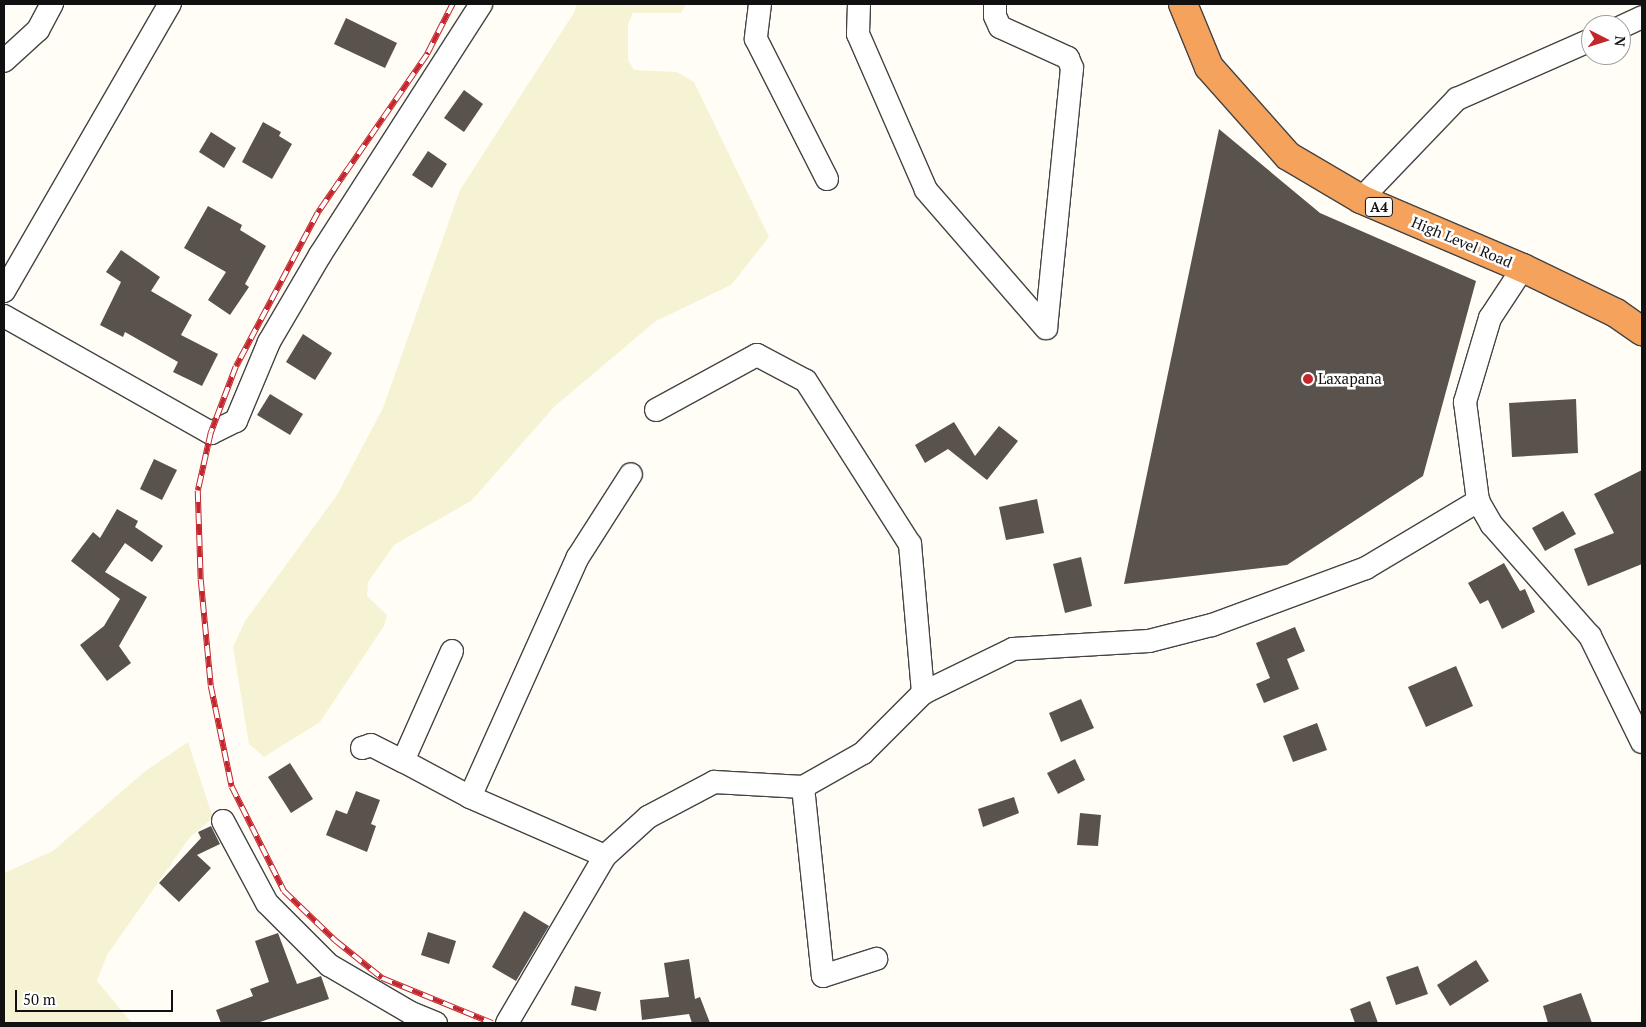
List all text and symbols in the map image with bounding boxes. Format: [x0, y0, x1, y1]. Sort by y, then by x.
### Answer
north arrow [1581, 15, 1631, 65]
text: N [1611, 35, 1630, 47]
road number: A4 [1364, 196, 1394, 218]
street label: High Level Road [1409, 213, 1515, 271]
place label: Laxapana [1318, 370, 1382, 388]
marker: Laxapana [1302, 373, 1314, 385]
scale bar [18, 980, 175, 1012]
text: 50 m [23, 989, 56, 1009]

